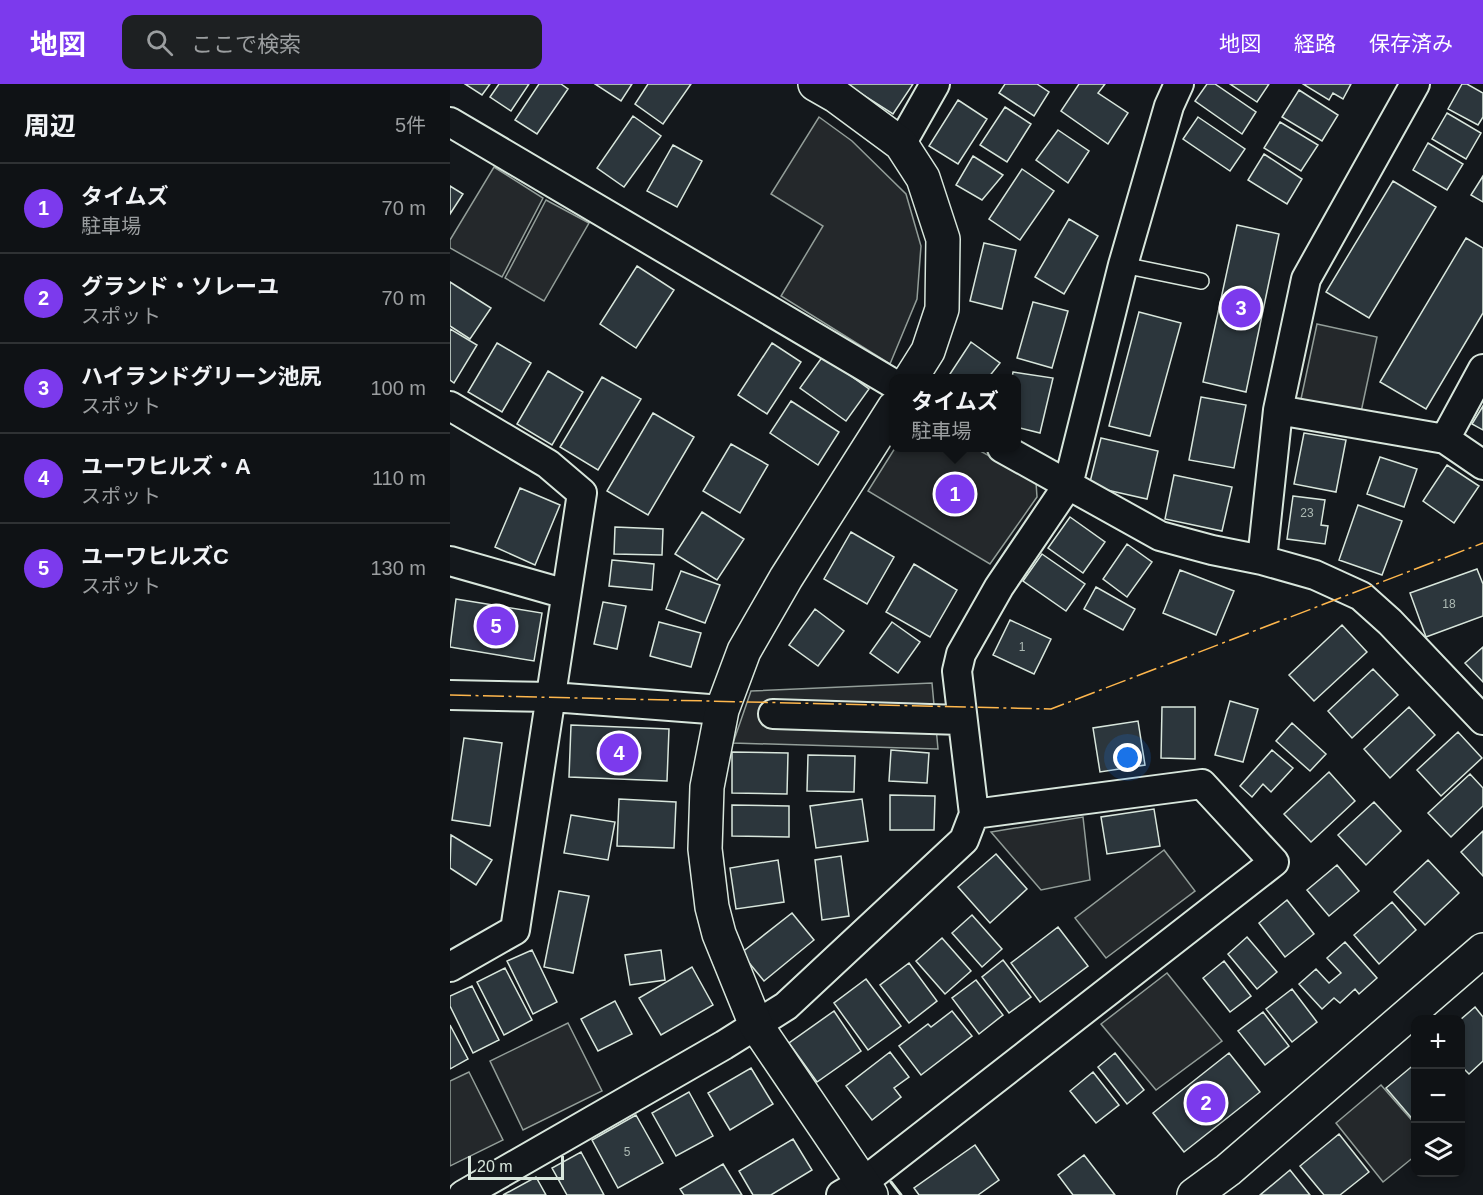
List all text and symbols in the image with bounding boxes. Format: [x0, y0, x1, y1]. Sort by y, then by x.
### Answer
search box [122, 15, 542, 69]
icon: search [143, 26, 176, 59]
text: 地図 [30, 29, 86, 60]
text: ここで検索 [191, 32, 301, 57]
text: 地図 [1219, 32, 1261, 55]
text: 経路 [1294, 32, 1336, 55]
text: 保存済み [1369, 32, 1453, 55]
text: 周辺 [24, 111, 76, 141]
text: 5件 [395, 114, 426, 136]
text: タイムズ [81, 184, 169, 209]
text: 1 [38, 197, 49, 219]
text: 70 m [382, 197, 426, 219]
text: 駐車場 [81, 215, 141, 237]
text: グランド・ソレーユ [81, 274, 279, 299]
pin: 3 [1222, 286, 1260, 330]
text: 2 [38, 287, 49, 309]
text: 70 m [382, 287, 426, 309]
text: スポット [81, 305, 161, 327]
text: ハイランドグリーン池尻 [81, 364, 321, 389]
popup [889, 374, 1021, 452]
text: 3 [38, 377, 49, 399]
text: 100 m [370, 377, 426, 399]
text: タイムズ [911, 389, 999, 414]
text: スポット [81, 395, 161, 417]
text: 駐車場 [911, 420, 971, 442]
text: ユーワヒルズ・A [81, 454, 251, 479]
text: 4 [38, 467, 49, 489]
text: 110 m [372, 467, 426, 489]
pin: 1 [936, 472, 974, 516]
text: スポット [81, 485, 161, 507]
house number: 23 [1300, 506, 1314, 520]
text: ユーワヒルズC [81, 544, 229, 569]
text: 5 [38, 557, 49, 579]
text: 130 m [370, 557, 426, 579]
text: スポット [81, 575, 161, 597]
house number: 18 [1442, 597, 1456, 611]
pin: 5 [476, 604, 516, 648]
house number: 1 [1019, 640, 1026, 654]
pin: 4 [600, 730, 638, 776]
your location [1113, 743, 1142, 772]
map controls [1411, 1015, 1465, 1177]
button: + [1411, 1015, 1465, 1069]
button: − [1411, 1069, 1465, 1123]
pin: 2 [1186, 1080, 1226, 1126]
button: layers [1411, 1123, 1465, 1177]
house number: 5 [624, 1145, 631, 1159]
scale bar [468, 1153, 564, 1180]
text: 20 m [477, 1158, 513, 1175]

